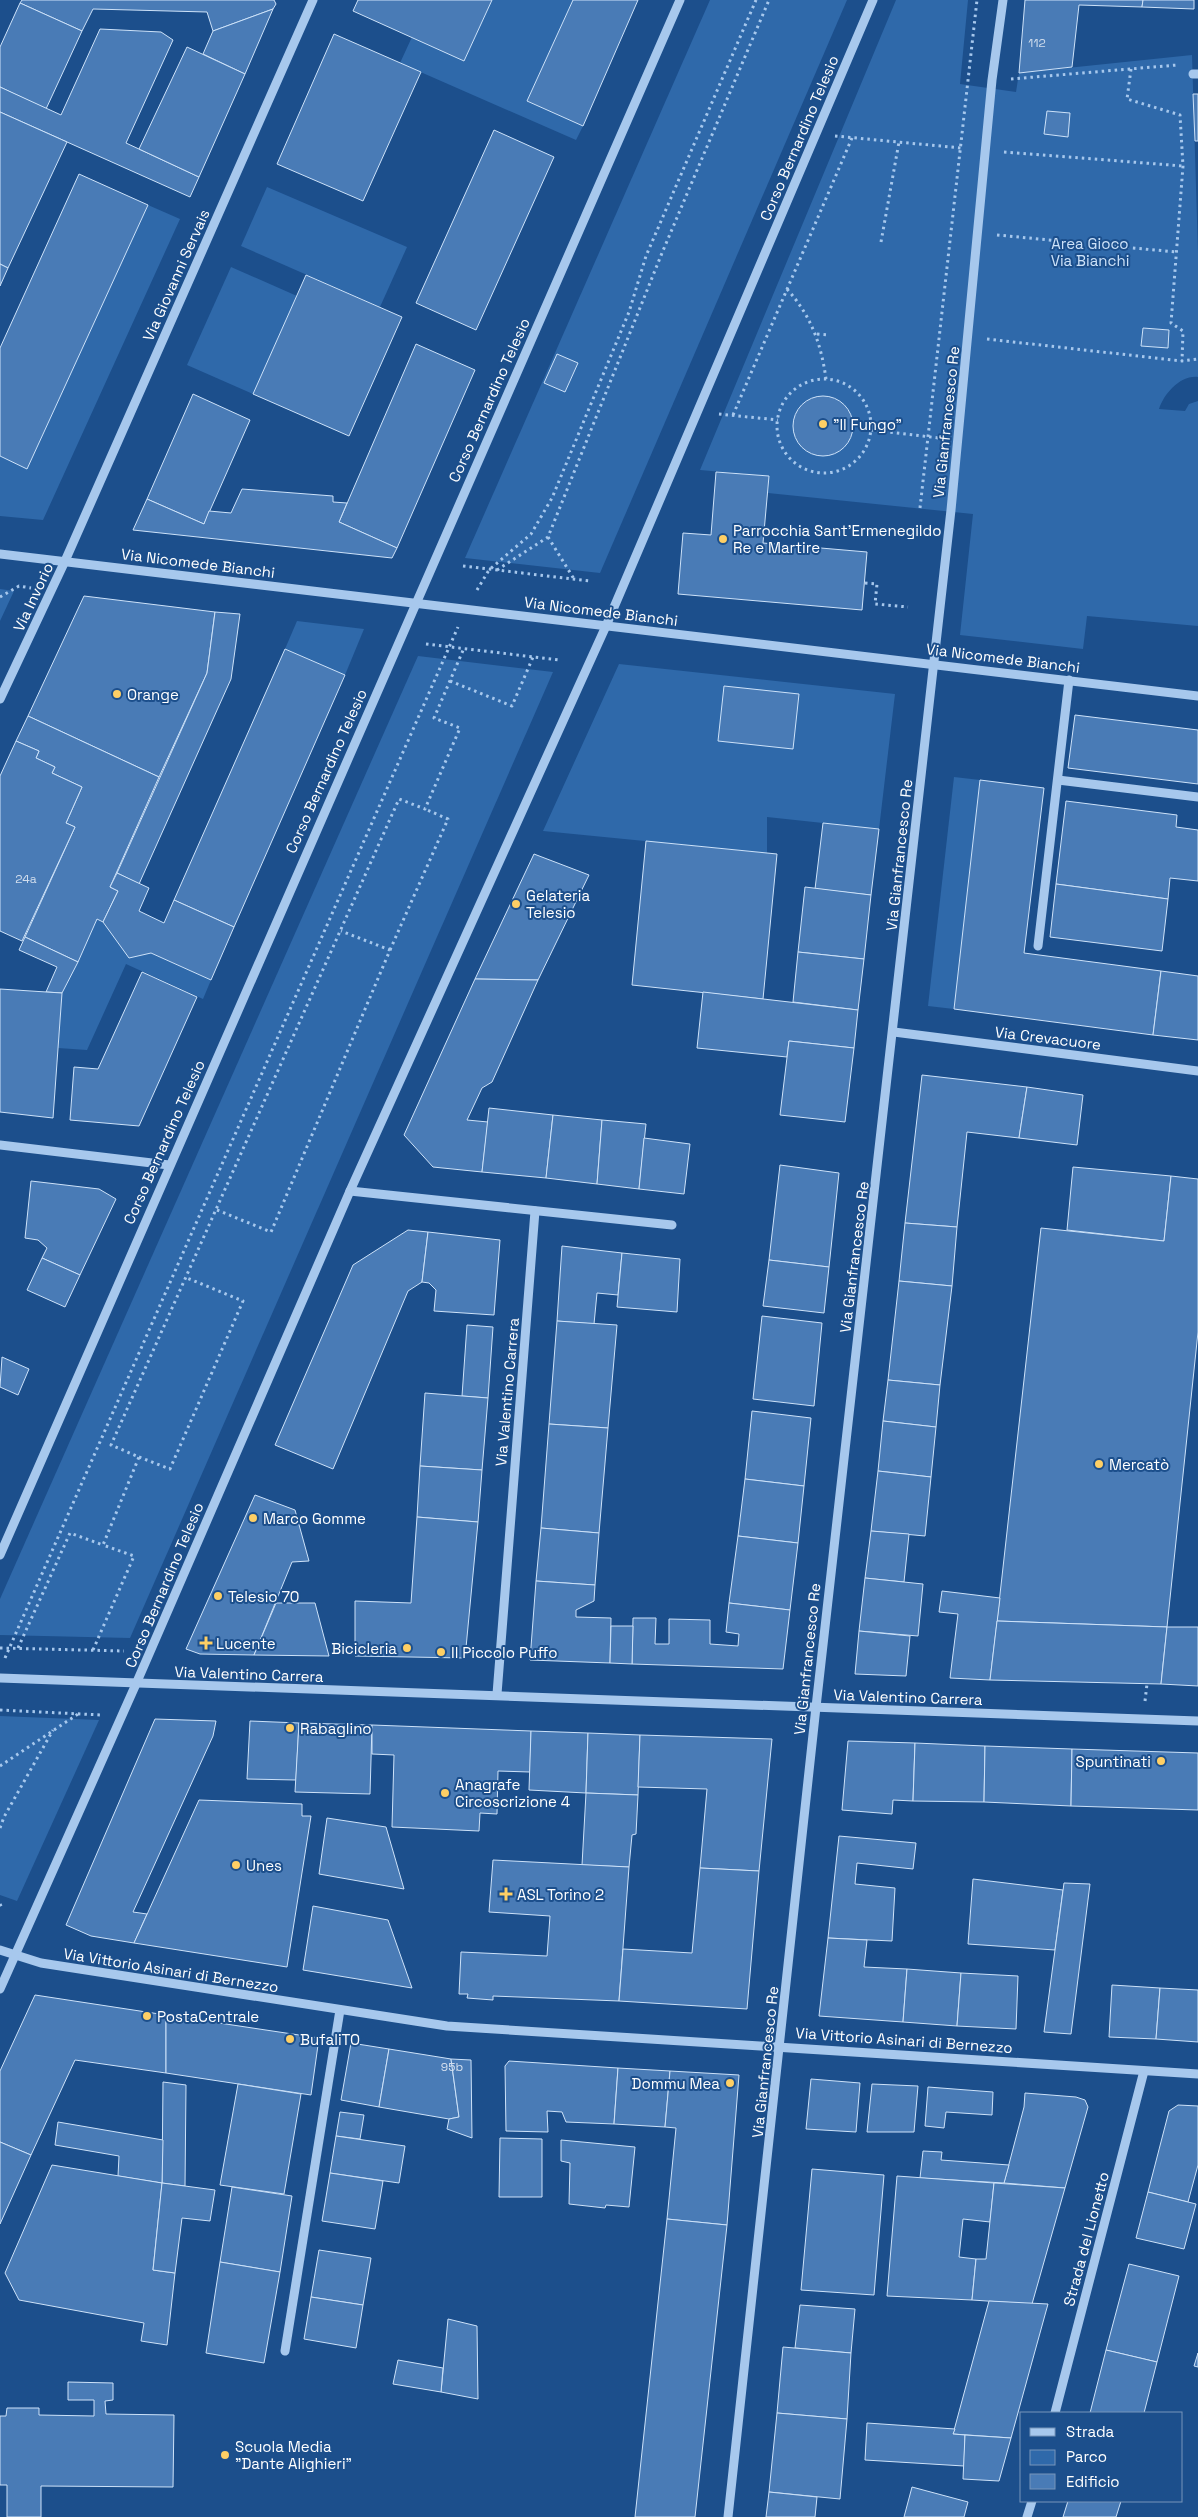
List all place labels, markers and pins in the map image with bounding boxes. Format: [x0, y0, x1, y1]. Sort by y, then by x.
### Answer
place label: "Il Fungo" [833, 415, 902, 434]
marker: "Il Fungo" [817, 418, 829, 430]
place label: Parrocchia Sant'Ermenegildo Re e Martire [733, 521, 941, 557]
marker: Parrocchia Sant'Ermenegildo Re e Martire [717, 533, 729, 545]
place label: Orange [127, 685, 179, 704]
marker: Orange [111, 688, 123, 700]
place label: Gelateria Telesio [526, 886, 590, 922]
marker: Gelateria Telesio [510, 898, 522, 910]
place label: Mercatò [1109, 1455, 1169, 1474]
marker: Mercatò [1093, 1458, 1105, 1470]
place label: Marco Gomme [263, 1509, 366, 1528]
marker: Marco Gomme [247, 1512, 259, 1524]
place label: Telesio 70 [228, 1587, 299, 1606]
marker: Telesio 70 [212, 1590, 224, 1602]
place label: Lucente [216, 1634, 276, 1653]
marker: Lucente [200, 1637, 212, 1649]
place label: Bicicleria [331, 1639, 397, 1658]
marker: Bicicleria [401, 1642, 413, 1654]
place label: Il Piccolo Puffo [451, 1643, 557, 1662]
marker: Il Piccolo Puffo [435, 1646, 447, 1658]
place label: Rabaglino [300, 1719, 372, 1738]
marker: Rabaglino [284, 1722, 296, 1734]
place label: Spuntinati [1075, 1752, 1151, 1771]
marker: Spuntinati [1155, 1755, 1167, 1767]
place label: Anagrafe Circoscrizione 4 [455, 1775, 570, 1811]
marker: Anagrafe Circoscrizione 4 [439, 1787, 451, 1799]
place label: Unes [246, 1856, 282, 1875]
marker: Unes [230, 1859, 242, 1871]
place label: ASL Torino 2 [517, 1885, 604, 1904]
marker: ASL Torino 2 [499, 1887, 513, 1901]
place label: PostaCentrale [157, 2007, 259, 2026]
marker: PostaCentrale [141, 2010, 153, 2022]
place label: BufaliTO [300, 2030, 360, 2049]
marker: BufaliTO [284, 2033, 296, 2045]
place label: Dommu Mea [632, 2074, 720, 2093]
marker: Dommu Mea [724, 2077, 736, 2089]
place label: Scuola Media "Dante Alighieri" [235, 2437, 352, 2473]
marker: Scuola Media "Dante Alighieri" [219, 2449, 231, 2461]

